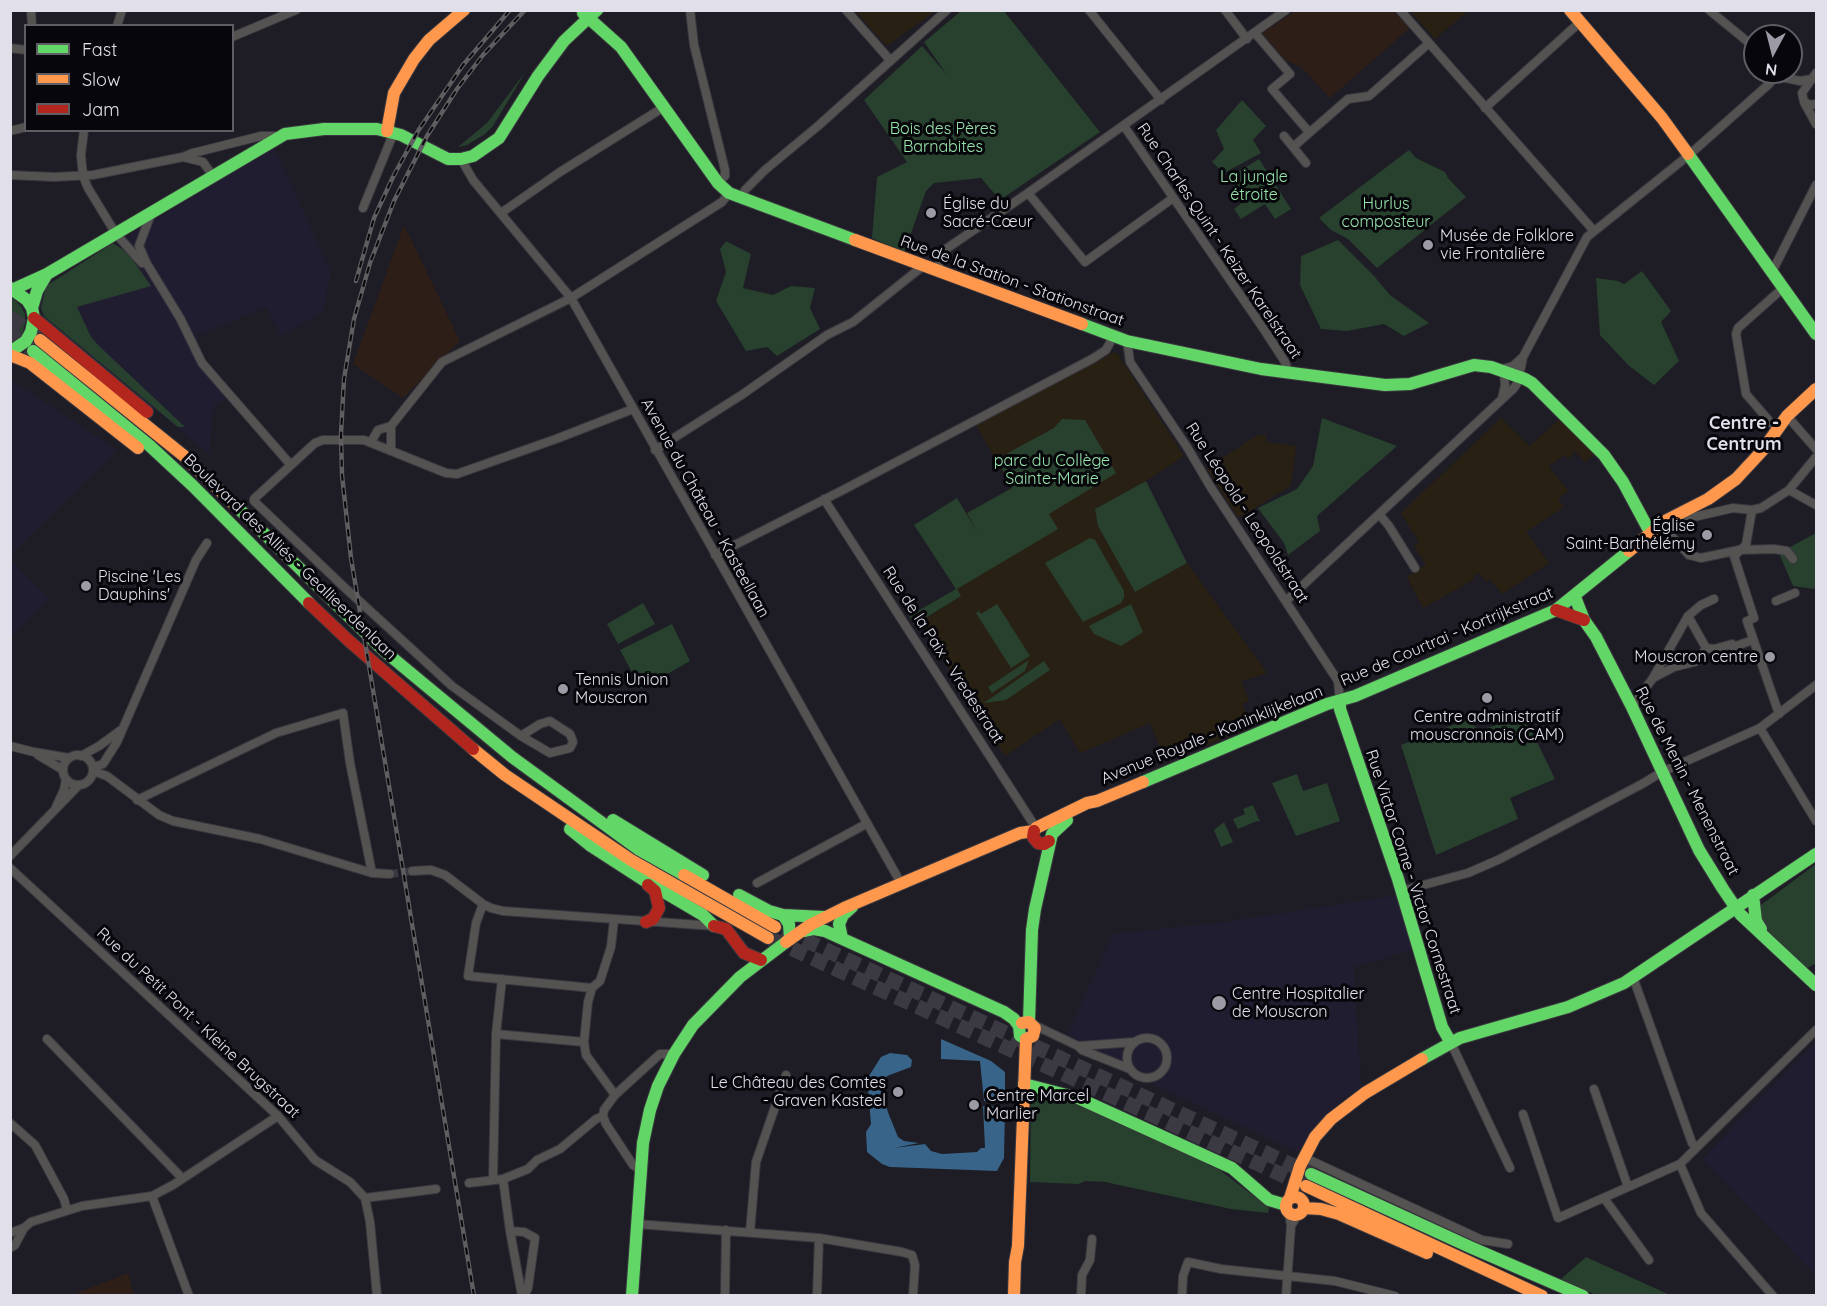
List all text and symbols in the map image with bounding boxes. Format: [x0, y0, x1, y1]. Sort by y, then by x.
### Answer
legend [24, 24, 234, 132]
north arrow [1743, 24, 1803, 84]
text: Fast [82, 38, 117, 61]
text: N [1764, 59, 1778, 81]
text: Slow [82, 68, 120, 91]
text: Jam [82, 98, 120, 121]
park label: Bois des Pères Barnabites [890, 119, 996, 157]
street label: Rue Charles Quint - Keizer Karelstraat [1133, 119, 1305, 363]
park label: La jungle étroite [1220, 167, 1288, 205]
place label: Église du Sacré-Cœur [943, 194, 1033, 232]
park label: Hurlus composteur [1341, 194, 1431, 232]
marker: Église du Sacré-Cœur [924, 206, 938, 220]
place label: Musée de Folklore vie Frontalière [1440, 226, 1574, 264]
street label: Rue de la Station - Stationstraat [898, 232, 1126, 330]
marker: Musée de Folklore vie Frontalière [1421, 238, 1435, 252]
street label: Avenue du Château - Kasteellaan [637, 395, 773, 621]
district label: Centre - Centrum [1707, 413, 1781, 456]
street label: Rue Léopold - Leopoldstraat [1181, 419, 1313, 607]
street label: Boulevard des Alliés - Geallieerdenlaan [180, 450, 400, 664]
park label: parc du Collège Sainte-Marie [994, 451, 1110, 489]
place label: Église Saint-Barthélémy [1566, 516, 1695, 554]
marker: Église Saint-Barthélémy [1700, 528, 1714, 542]
street label: Rue de la Paix - Vredestraat [879, 563, 1007, 747]
place label: Piscine 'Les Dauphins' [98, 567, 181, 605]
marker: Piscine 'Les Dauphins' [79, 579, 93, 593]
street label: Rue de Courtrai - Kortrijkstraat [1338, 583, 1556, 691]
place label: Mouscron centre [1634, 647, 1758, 667]
marker: Mouscron centre [1763, 650, 1777, 664]
place label: Tennis Union Mouscron [575, 670, 669, 708]
marker: Tennis Union Mouscron [556, 682, 570, 696]
street label: Avenue Royale - Koninklijkelaan [1098, 682, 1326, 788]
street label: Rue de Menin - Menenstraat [1631, 684, 1743, 878]
marker: Centre administratif mouscronnois (CAM) [1480, 691, 1494, 705]
place label: Centre administratif mouscronnois (CAM) [1410, 707, 1564, 745]
street label: Rue Victor Corne - Victor Cornestraat [1361, 747, 1465, 1017]
street label: Rue du Petit Pont - Kleine Brugstraat [92, 924, 304, 1122]
place label: Centre Hospitalier de Mouscron [1232, 984, 1365, 1022]
marker: Centre Hospitalier de Mouscron [1210, 994, 1228, 1012]
place label: Le Château des Comtes - Graven Kasteel [710, 1073, 886, 1111]
marker: Le Château des Comtes - Graven Kasteel [891, 1085, 905, 1099]
place label: Centre Marcel Marlier [986, 1086, 1089, 1124]
marker: Centre Marcel Marlier [967, 1098, 981, 1112]

